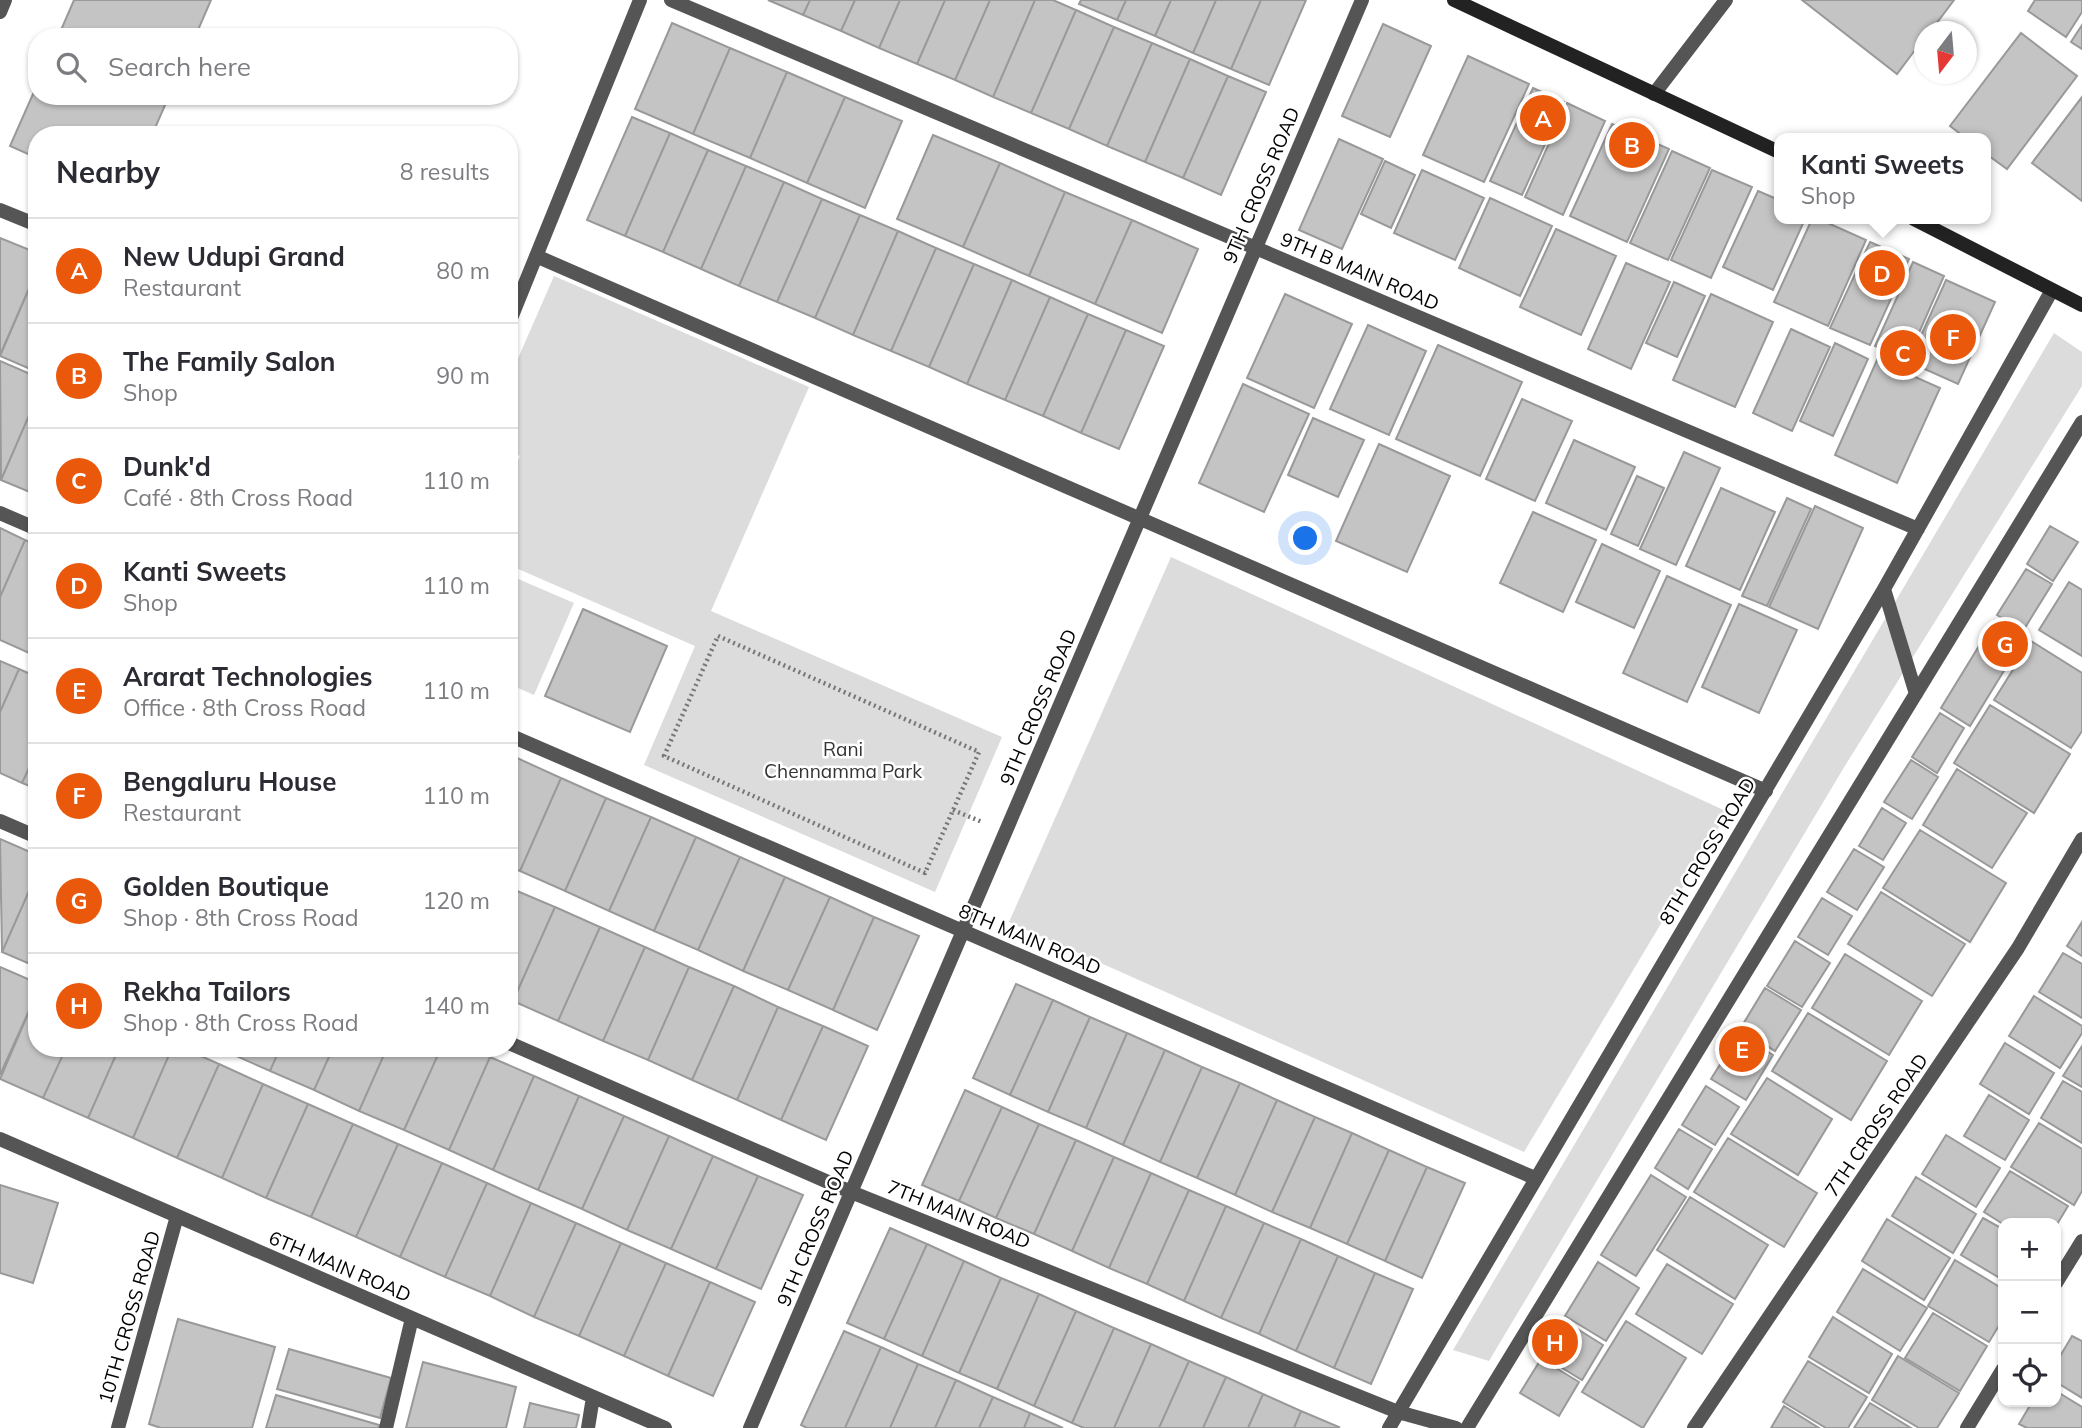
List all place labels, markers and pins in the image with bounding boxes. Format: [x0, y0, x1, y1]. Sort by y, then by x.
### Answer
pin: A [1520, 92, 1566, 144]
pin: B [1609, 119, 1655, 171]
pin: D [1859, 247, 1905, 299]
pin: F [1930, 311, 1976, 363]
pin: C [1880, 327, 1926, 379]
pin: G [1982, 618, 2028, 670]
pin: E [1719, 1023, 1765, 1075]
pin: H [1532, 1316, 1578, 1368]

